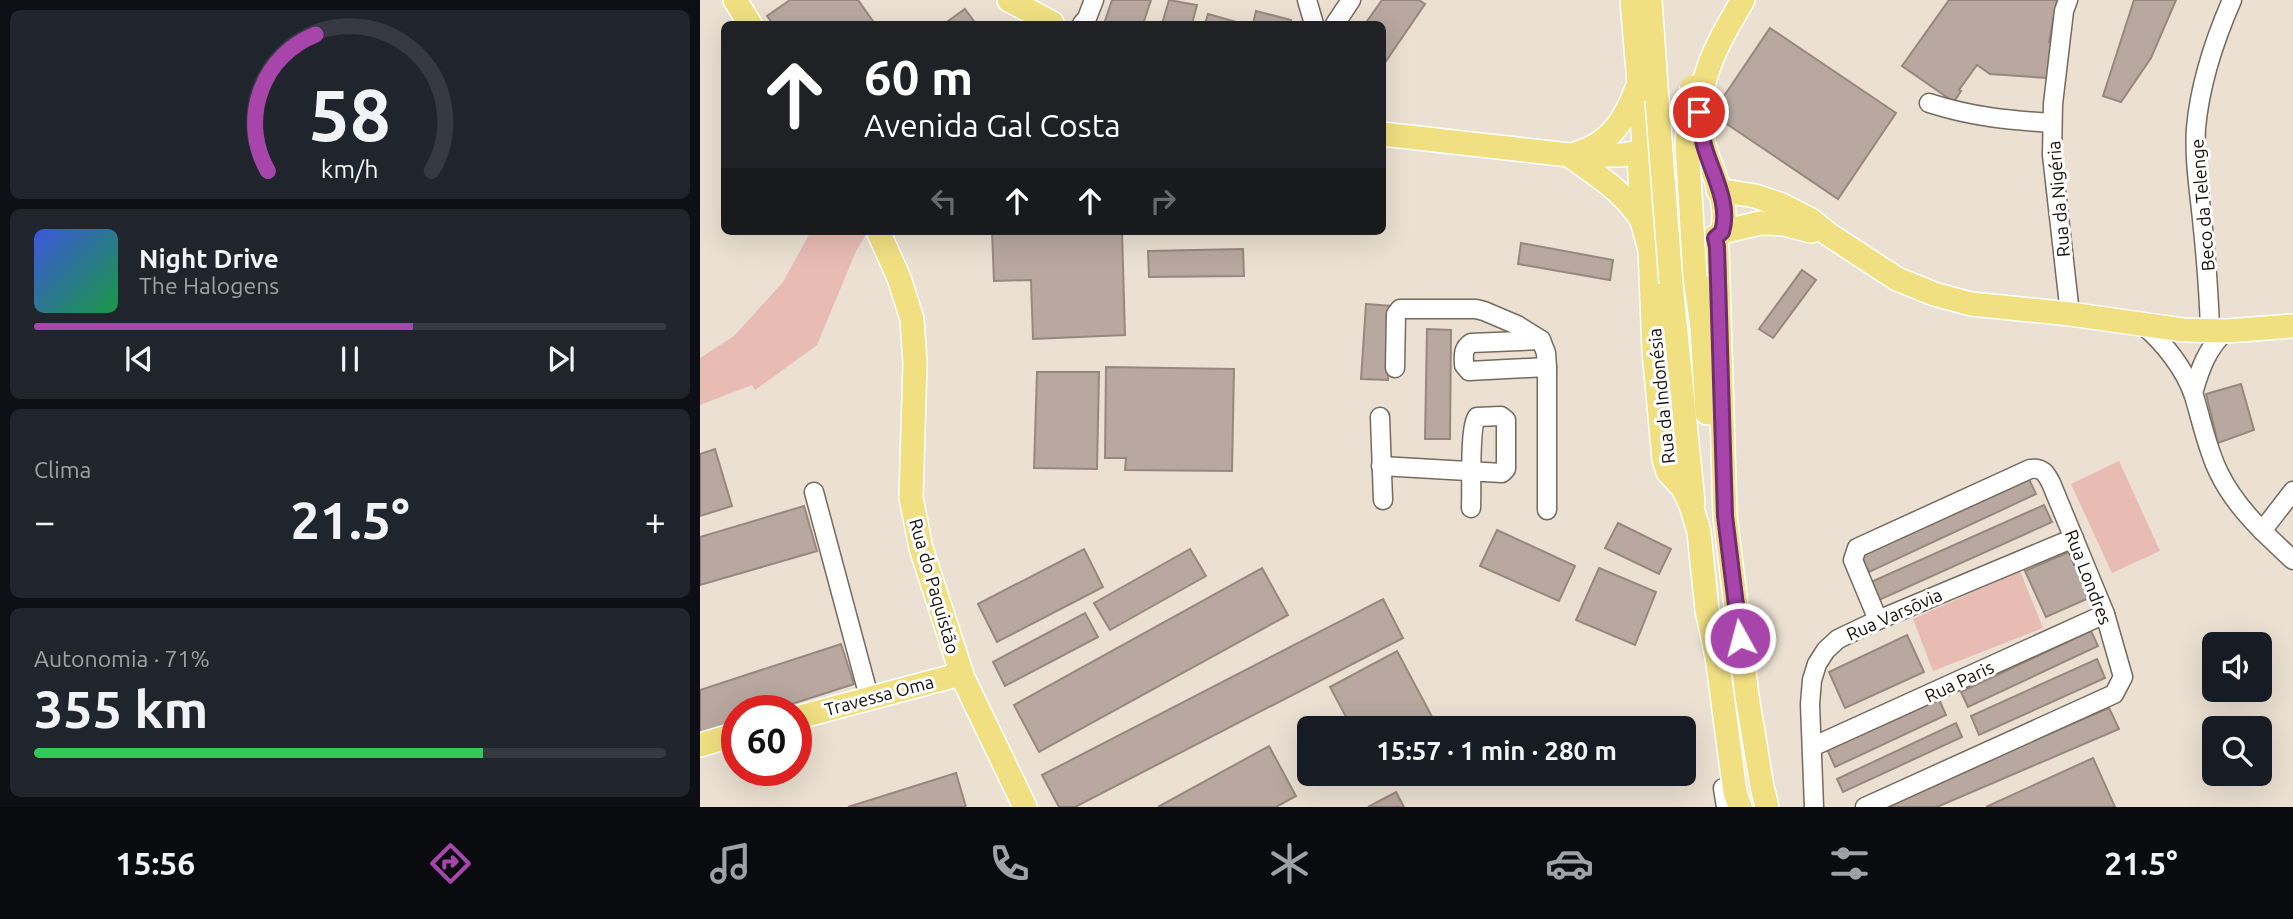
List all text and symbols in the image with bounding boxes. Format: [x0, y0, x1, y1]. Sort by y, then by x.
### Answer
icon: ahead [749, 49, 840, 140]
text: 60 m [864, 49, 973, 104]
text: 58 [309, 73, 391, 155]
pin [1669, 82, 1729, 142]
icon: arrive [1680, 93, 1718, 131]
text: Avenida Gal Costa [864, 107, 1121, 143]
street label: Beco da Telenge [2186, 138, 2218, 272]
street label: Rua da Nigéria [2043, 140, 2073, 258]
text: km/h [321, 154, 379, 182]
icon: left [925, 182, 963, 220]
icon: ahead [998, 182, 1036, 220]
icon: ahead [1071, 182, 1109, 220]
icon: right [1144, 182, 1182, 220]
text: Night Drive [139, 244, 279, 273]
text: The Halogens [139, 273, 279, 298]
street label: Rua da Indonésia [1644, 327, 1678, 465]
icon: previous [120, 340, 158, 378]
icon: pause [331, 340, 369, 378]
icon: next [542, 340, 580, 378]
text: Clima [34, 457, 91, 482]
text: 21.5° [290, 491, 410, 549]
text: − [34, 500, 55, 542]
text: + [645, 500, 666, 542]
street label: Rua do Paquistão [906, 516, 964, 656]
street label: Rua Londres [2062, 527, 2116, 627]
street label: Rua Varsōvia [1843, 584, 1945, 644]
position arrow [1703, 601, 1777, 675]
map controls [2202, 632, 2272, 786]
button: sound [2202, 632, 2272, 702]
text: Autonomia · 71% [34, 646, 210, 671]
street label: Rua Paris [1921, 656, 1997, 706]
street label: Travessa Oma [822, 671, 936, 719]
text: 355 km [34, 680, 208, 738]
speed limit sign: 60 [721, 695, 812, 786]
button: search [2202, 716, 2272, 786]
text: 15:57 · 1 min · 280 m [1376, 736, 1617, 765]
icon: directions [426, 839, 475, 888]
icon: music [706, 839, 755, 888]
icon: phone [985, 839, 1034, 888]
icon: climate [1265, 839, 1314, 888]
icon: car [1545, 839, 1594, 888]
icon: filters [1825, 839, 1874, 888]
text: 15:56 [115, 845, 195, 881]
text: 21.5° [2104, 845, 2178, 881]

